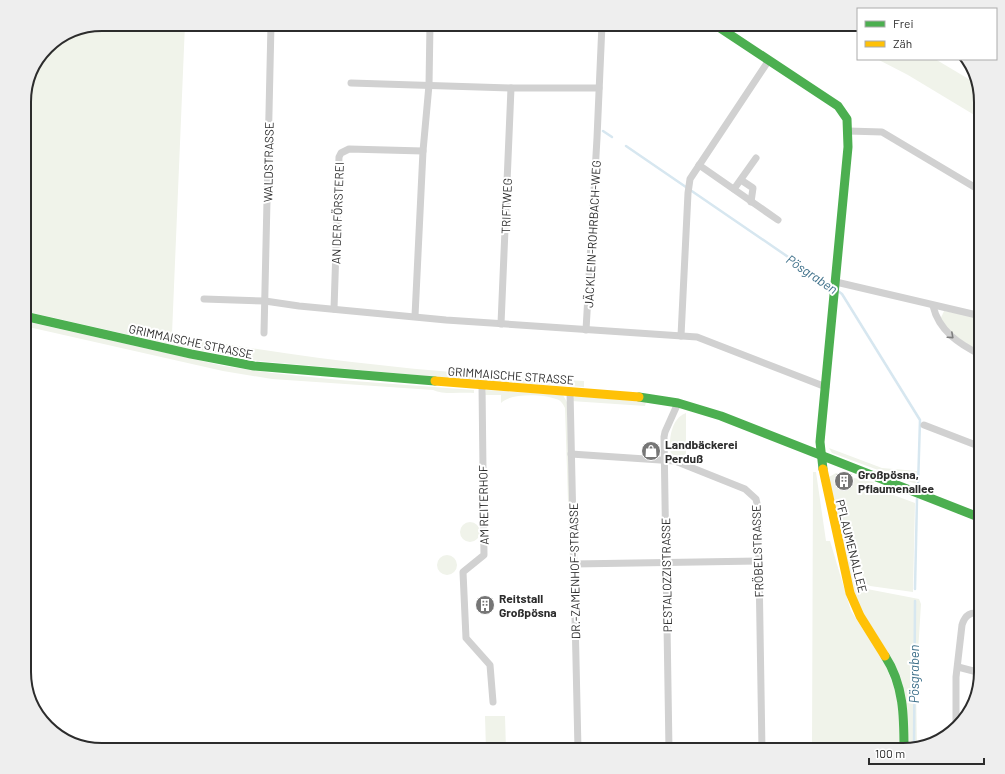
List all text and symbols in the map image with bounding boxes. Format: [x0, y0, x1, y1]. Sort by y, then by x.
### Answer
legend [857, 8, 997, 60]
text: Frei [893, 16, 913, 30]
text: Zäh [893, 36, 912, 50]
street label: WALDSTRASSE [260, 122, 276, 202]
street label: JÄCKLEIN-ROHRBACH-WEG [581, 160, 603, 308]
street label: AN DER FÖRSTEREI [328, 162, 346, 264]
street label: TRIFTWEG [498, 178, 514, 234]
water label: Pösgraben [783, 251, 841, 297]
street label: GRIMMAISCHE STRASSE [128, 321, 254, 361]
one-way arrow [946, 331, 954, 338]
street label: GRIMMAISCHE STRASSE [447, 364, 575, 386]
place label: Landbäckerei Perduß [665, 437, 738, 465]
shop icon: Landbäckerei Perduß [640, 440, 662, 462]
street label: AM REITERHOF [475, 465, 491, 545]
place label: Großpösna, Pflaumenallee [858, 467, 934, 495]
building icon: Großpösna, Pflaumenallee [833, 470, 855, 492]
street label: PFLAUMENALLEE [834, 498, 870, 594]
street label: DR.-ZAMENHOF-STRASSE [566, 503, 582, 639]
street label: FRÖBELSTRASSE [748, 504, 766, 598]
street label: PESTALOZZISTRASSE [658, 518, 674, 632]
place label: Reitstall Großpösna [499, 591, 557, 619]
building icon: Reitstall Großpösna [474, 594, 496, 616]
water label: Pösgraben [906, 645, 922, 703]
scale bar [869, 740, 984, 766]
text: 100 m [875, 746, 905, 760]

